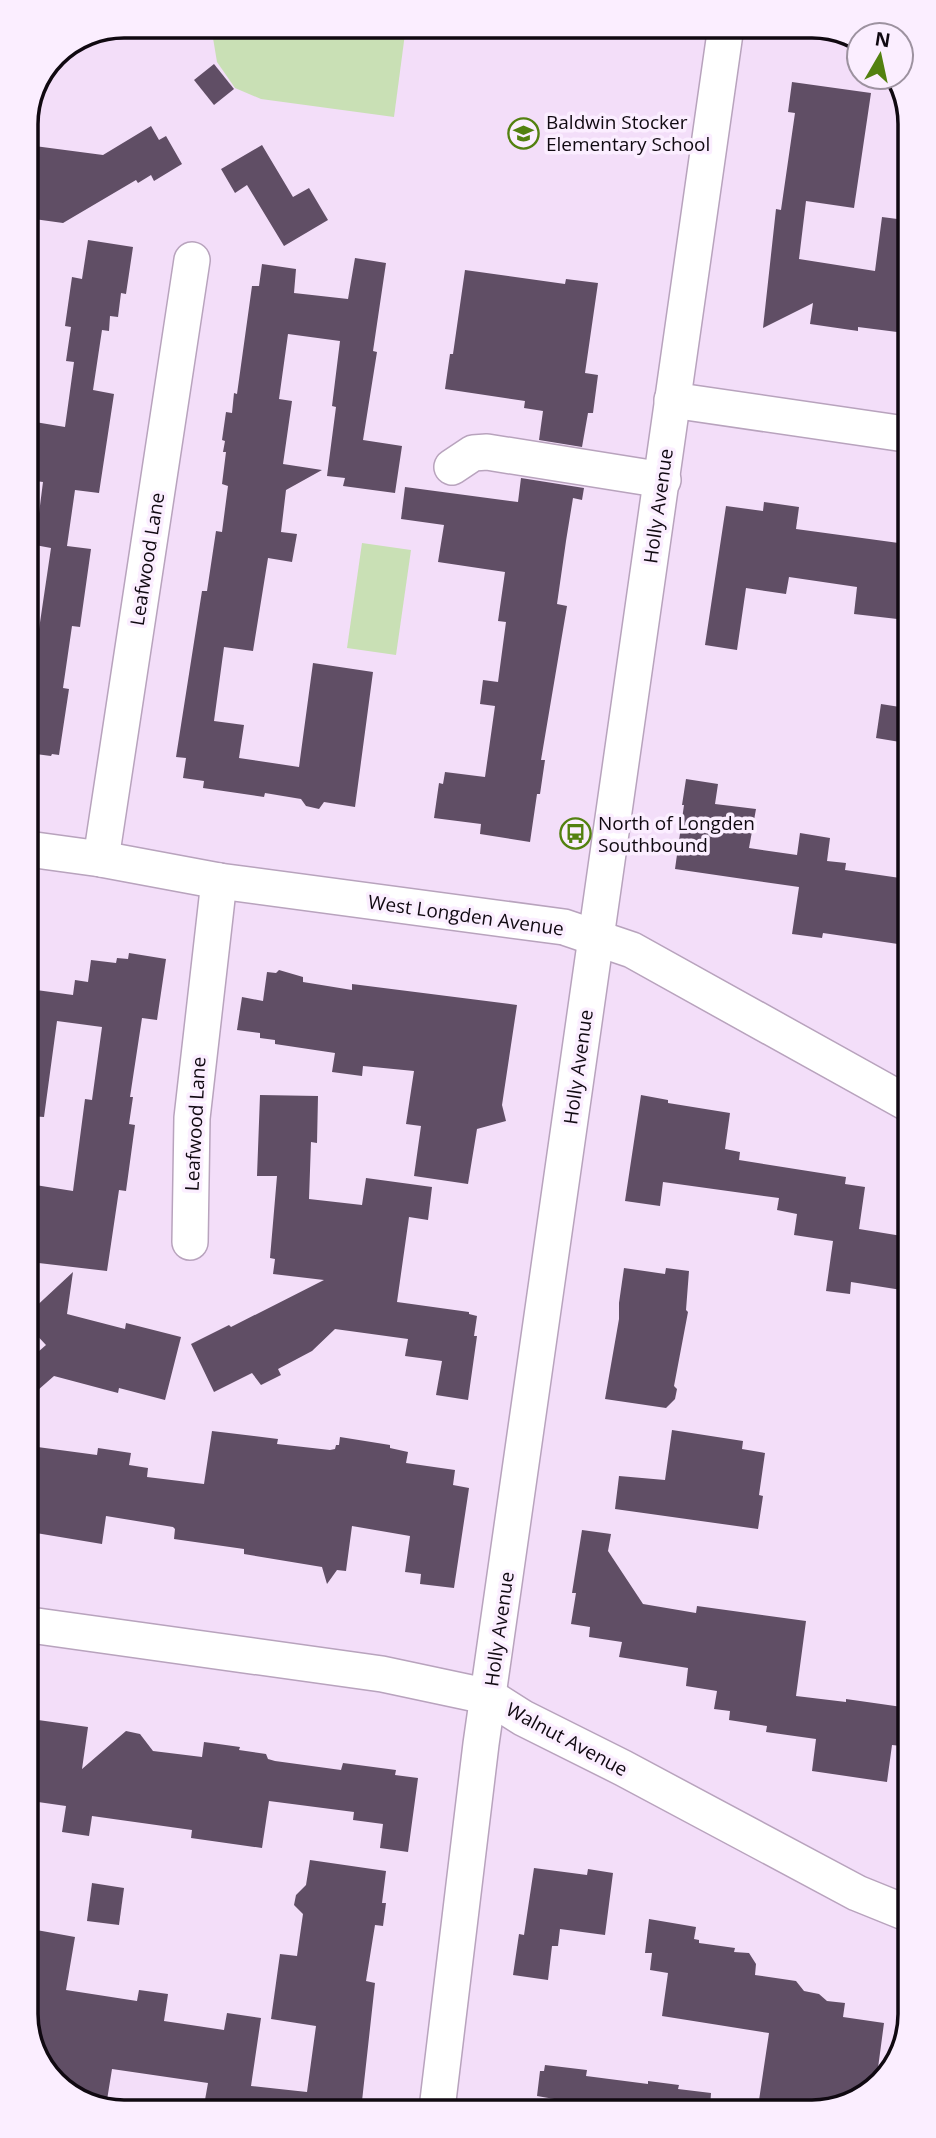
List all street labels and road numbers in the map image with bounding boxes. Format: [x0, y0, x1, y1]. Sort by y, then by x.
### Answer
street label: Holly Avenue [637, 447, 679, 565]
street label: Leafwood Lane [124, 491, 170, 627]
street label: West Longden Avenue [366, 888, 566, 942]
street label: Holly Avenue [557, 1008, 599, 1126]
street label: Leafwood Lane [178, 1056, 212, 1192]
street label: Holly Avenue [478, 1570, 520, 1688]
street label: Walnut Avenue [502, 1696, 632, 1782]

